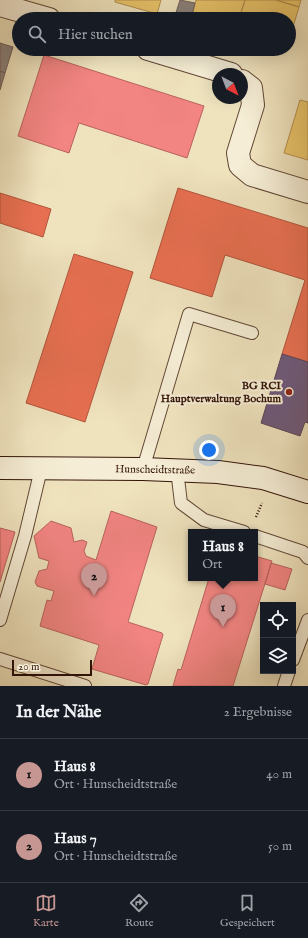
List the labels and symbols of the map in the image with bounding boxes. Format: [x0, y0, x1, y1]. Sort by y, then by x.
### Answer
north arrow [212, 68, 248, 104]
place label: BG RCI Hauptverwaltung Bochum [161, 379, 281, 406]
marker: BG RCI Hauptverwaltung Bochum [284, 387, 294, 397]
your location [199, 440, 219, 460]
street label: Hunscheidtstraße [115, 462, 195, 478]
pin: 2 [81, 563, 107, 596]
pin: 1 [210, 594, 236, 627]
scale bar [12, 658, 92, 677]

